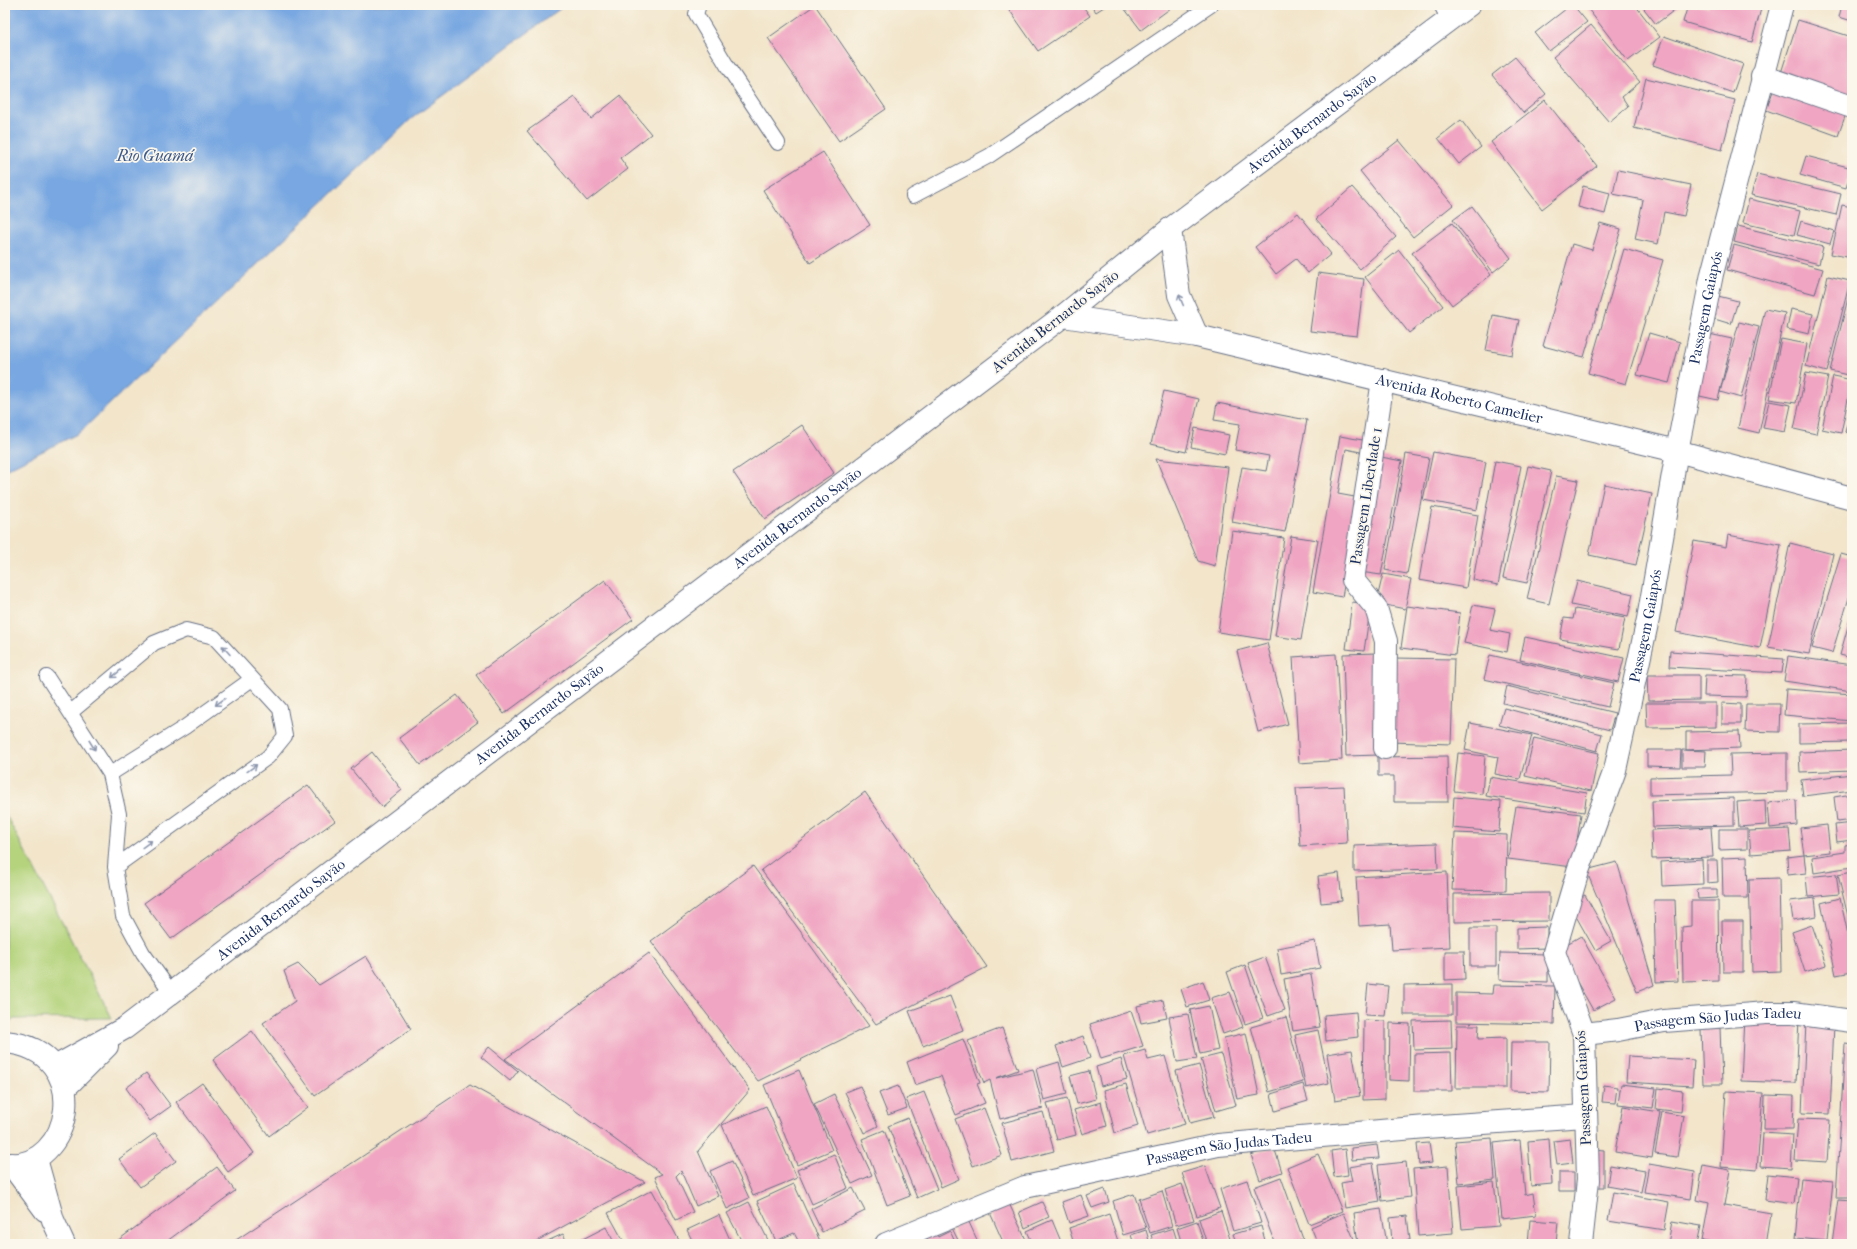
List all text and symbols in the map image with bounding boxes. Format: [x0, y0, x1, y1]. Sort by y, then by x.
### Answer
street label: Avenida Bernardo Sayão [1243, 68, 1380, 178]
water label: Rio Guamá [116, 146, 195, 165]
street label: Passagem Gaiapós [1685, 249, 1727, 366]
street label: Avenida Bernardo Sayão [987, 265, 1123, 377]
one-way arrow [1177, 295, 1184, 307]
street label: Avenida Roberto Camelier [1373, 370, 1545, 428]
street label: Passagem Liberdade 1 [1346, 426, 1386, 566]
street label: Avenida Bernardo Sayão [729, 463, 865, 573]
street label: Passagem Gaiapós [1625, 567, 1665, 684]
one-way arrow [221, 645, 230, 655]
street label: Avenida Bernardo Sayão [470, 659, 607, 769]
one-way arrow [111, 670, 122, 678]
one-way arrow [215, 698, 226, 706]
one-way arrow [88, 739, 96, 751]
one-way arrow [247, 764, 258, 772]
one-way arrow [141, 840, 152, 848]
street label: Avenida Bernardo Sayão [212, 855, 349, 965]
street label: Passagem São Judas Tadeu [1633, 1004, 1803, 1036]
street label: Passagem Gaiapós [1571, 1030, 1595, 1146]
street label: Passagem São Judas Tadeu [1144, 1128, 1313, 1169]

